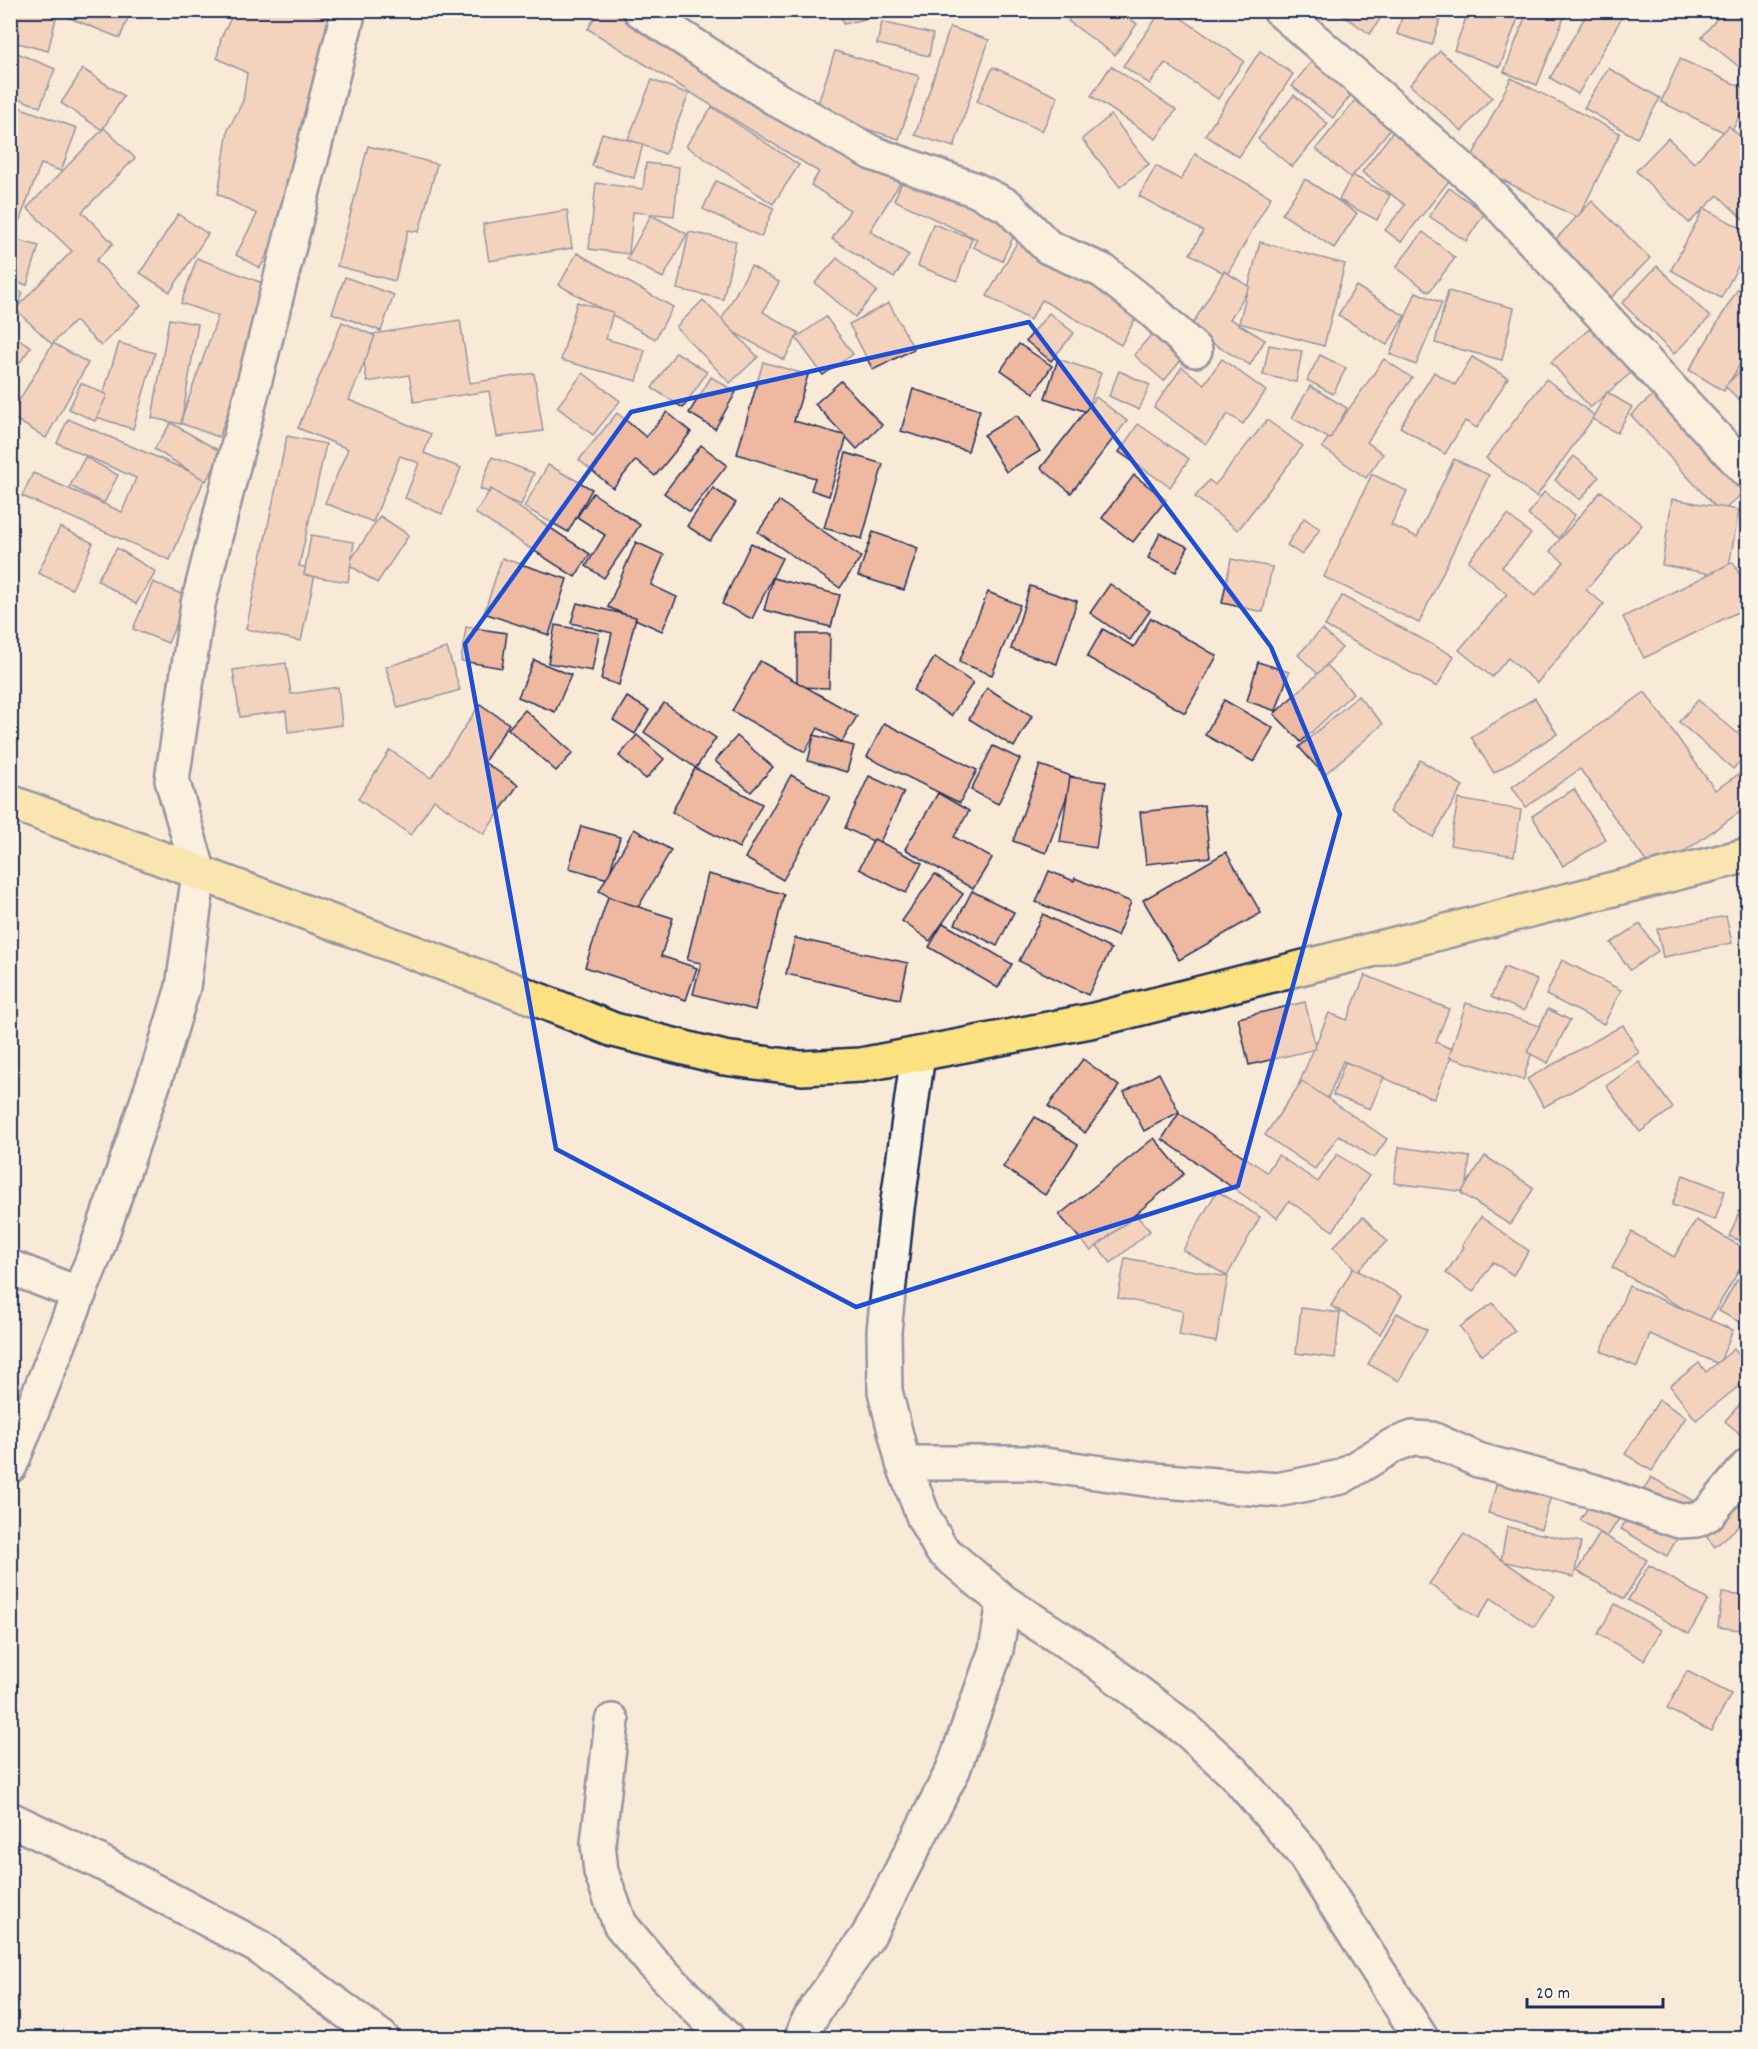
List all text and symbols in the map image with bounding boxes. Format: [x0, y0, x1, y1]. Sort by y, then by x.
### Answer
scale bar [1527, 1971, 1664, 2009]
text: 20 m [1536, 1982, 1570, 2007]

